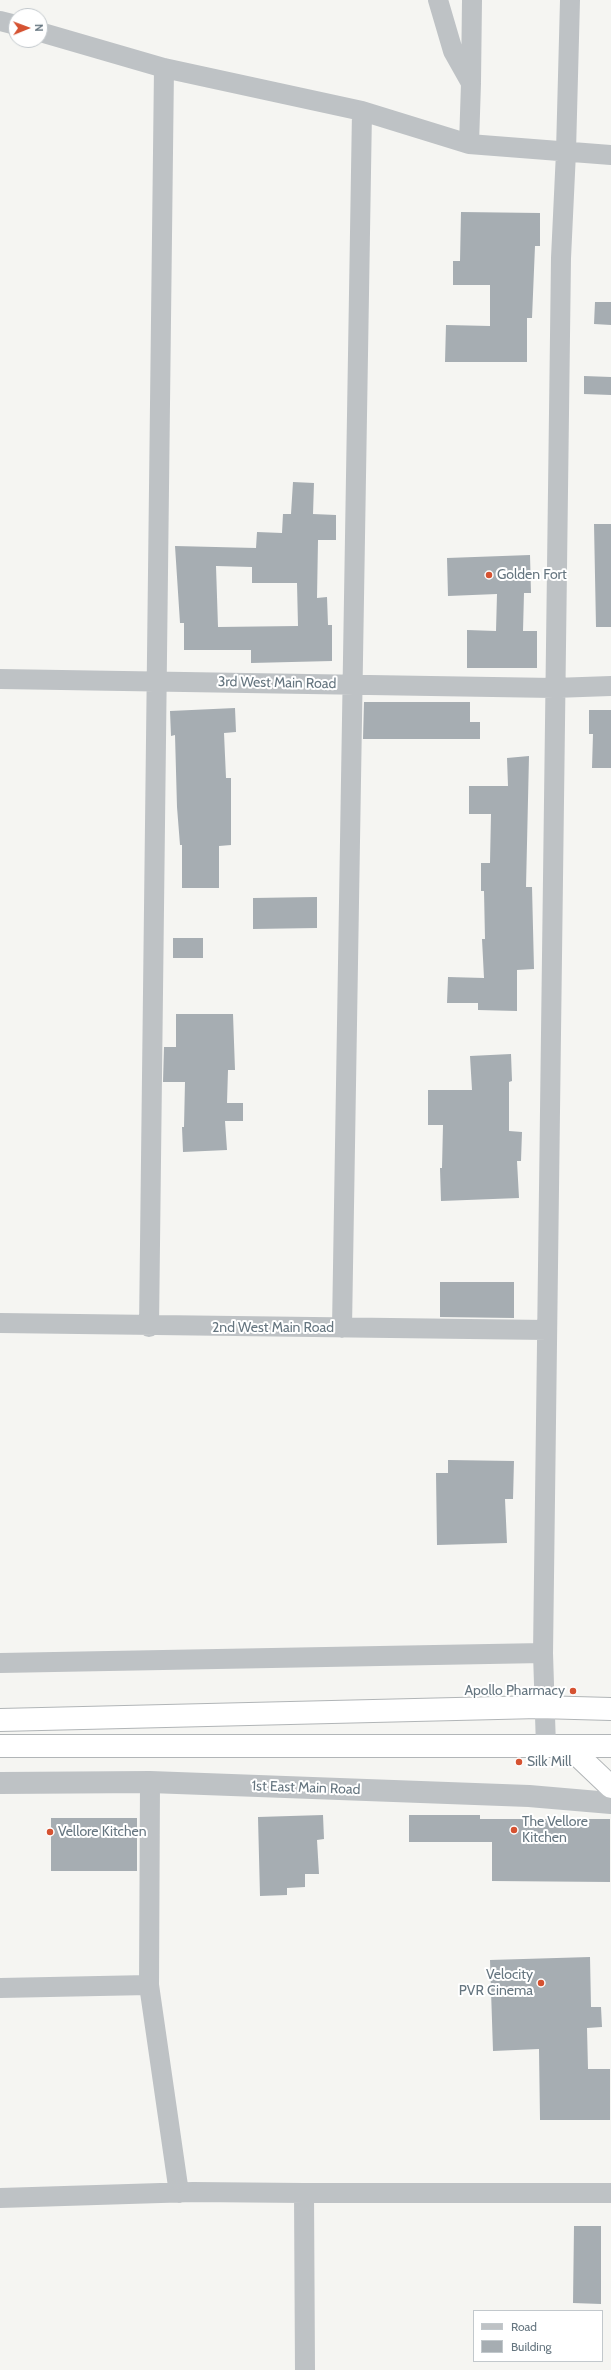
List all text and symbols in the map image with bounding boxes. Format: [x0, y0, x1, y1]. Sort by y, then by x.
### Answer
north arrow [8, 8, 48, 48]
text: N [32, 24, 46, 32]
place label: Golden Fort [497, 567, 567, 583]
marker: Golden Fort [484, 570, 494, 580]
street label: 3rd West Main Road [218, 674, 336, 692]
street label: 2nd West Main Road [212, 1320, 334, 1336]
place label: Apollo Pharmacy [464, 1683, 565, 1699]
marker: Apollo Pharmacy [568, 1686, 578, 1696]
place label: Silk Mill [527, 1754, 572, 1770]
marker: Silk Mill [514, 1757, 524, 1767]
street label: 1st East Main Road [251, 1778, 361, 1798]
place label: The Vellore Kitchen [522, 1814, 588, 1846]
place label: Vellore Kitchen [58, 1824, 146, 1840]
marker: The Vellore Kitchen [509, 1825, 519, 1835]
marker: Vellore Kitchen [45, 1827, 55, 1837]
place label: Velocity PVR Cinema [459, 1967, 533, 2000]
marker: Velocity PVR Cinema [536, 1978, 546, 1988]
legend [473, 2310, 603, 2362]
text: Road [511, 2319, 537, 2334]
text: Building [511, 2339, 552, 2354]

